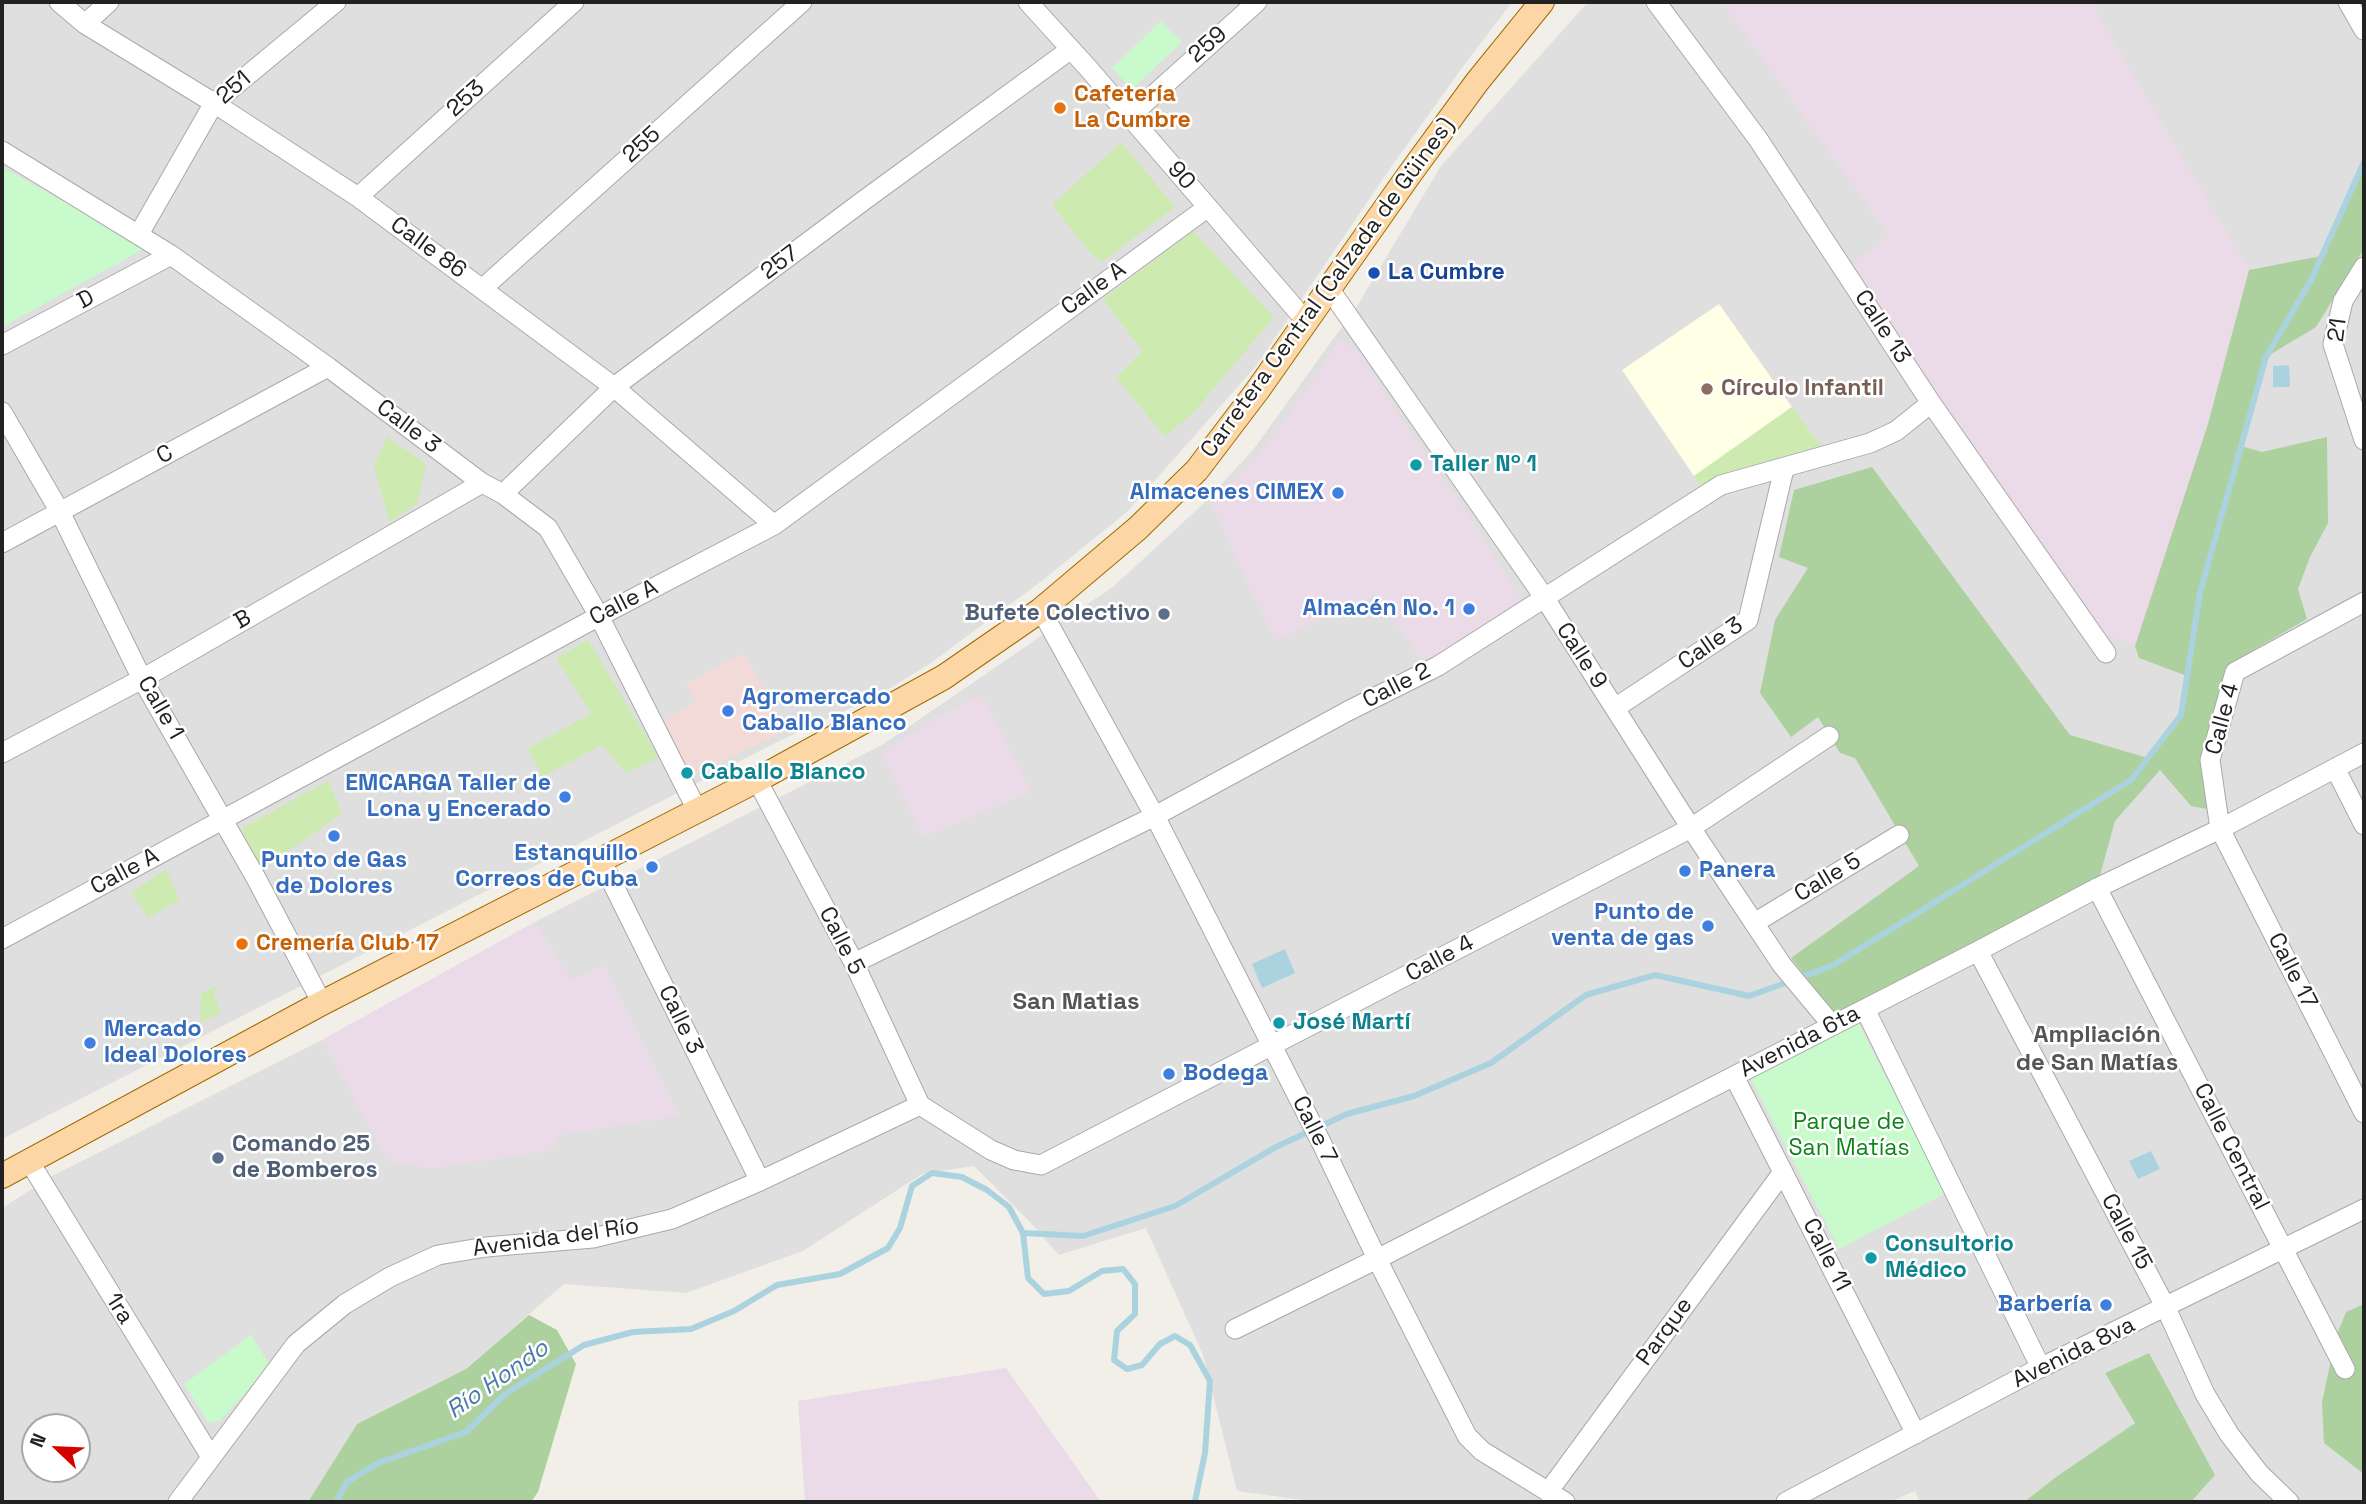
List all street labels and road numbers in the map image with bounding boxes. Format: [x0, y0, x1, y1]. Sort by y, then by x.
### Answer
street label: 259 [1183, 21, 1233, 69]
street label: 251 [211, 65, 257, 111]
street label: 253 [441, 75, 491, 123]
street label: Carretera Central (Calzada de Güines) [1195, 113, 1461, 463]
street label: 255 [617, 121, 667, 169]
street label: 90 [1161, 156, 1201, 196]
street label: Calle 86 [385, 211, 471, 285]
street label: 257 [756, 240, 804, 286]
street label: Calle A [1056, 256, 1132, 322]
street label: D [73, 284, 99, 316]
street label: Calle 13 [1848, 285, 1916, 369]
street label: 21 [2323, 317, 2353, 343]
street label: Calle 3 [371, 394, 445, 460]
street label: C [152, 439, 178, 471]
street label: Calle A [585, 574, 663, 632]
street label: B [230, 604, 256, 636]
street label: Calle 3 [1673, 612, 1749, 676]
street label: Calle 9 [1550, 618, 1612, 694]
street label: Calle 2 [1358, 657, 1436, 715]
street label: Calle 1 [131, 671, 189, 745]
street label: Calle 4 [2200, 680, 2246, 758]
street label: Calle A [86, 843, 164, 901]
street label: Calle 5 [1790, 847, 1866, 909]
street label: Calle 5 [812, 902, 870, 980]
street label: Calle 17 [2261, 928, 2323, 1014]
street label: Calle 4 [1401, 930, 1479, 988]
street label: Calle 3 [652, 981, 708, 1059]
street label: Avenida 6ta [1735, 1000, 1865, 1084]
street label: Calle Central [2187, 1079, 2275, 1215]
street label: Calle 7 [1285, 1092, 1343, 1168]
street label: Calle 15 [2095, 1189, 2157, 1275]
street label: Avenida del Río [471, 1213, 641, 1263]
street label: Calle 11 [1796, 1214, 1856, 1296]
street label: 1ra [99, 1288, 139, 1330]
street label: Parque [1631, 1293, 1699, 1371]
street label: Avenida 8va [2008, 1311, 2140, 1395]

